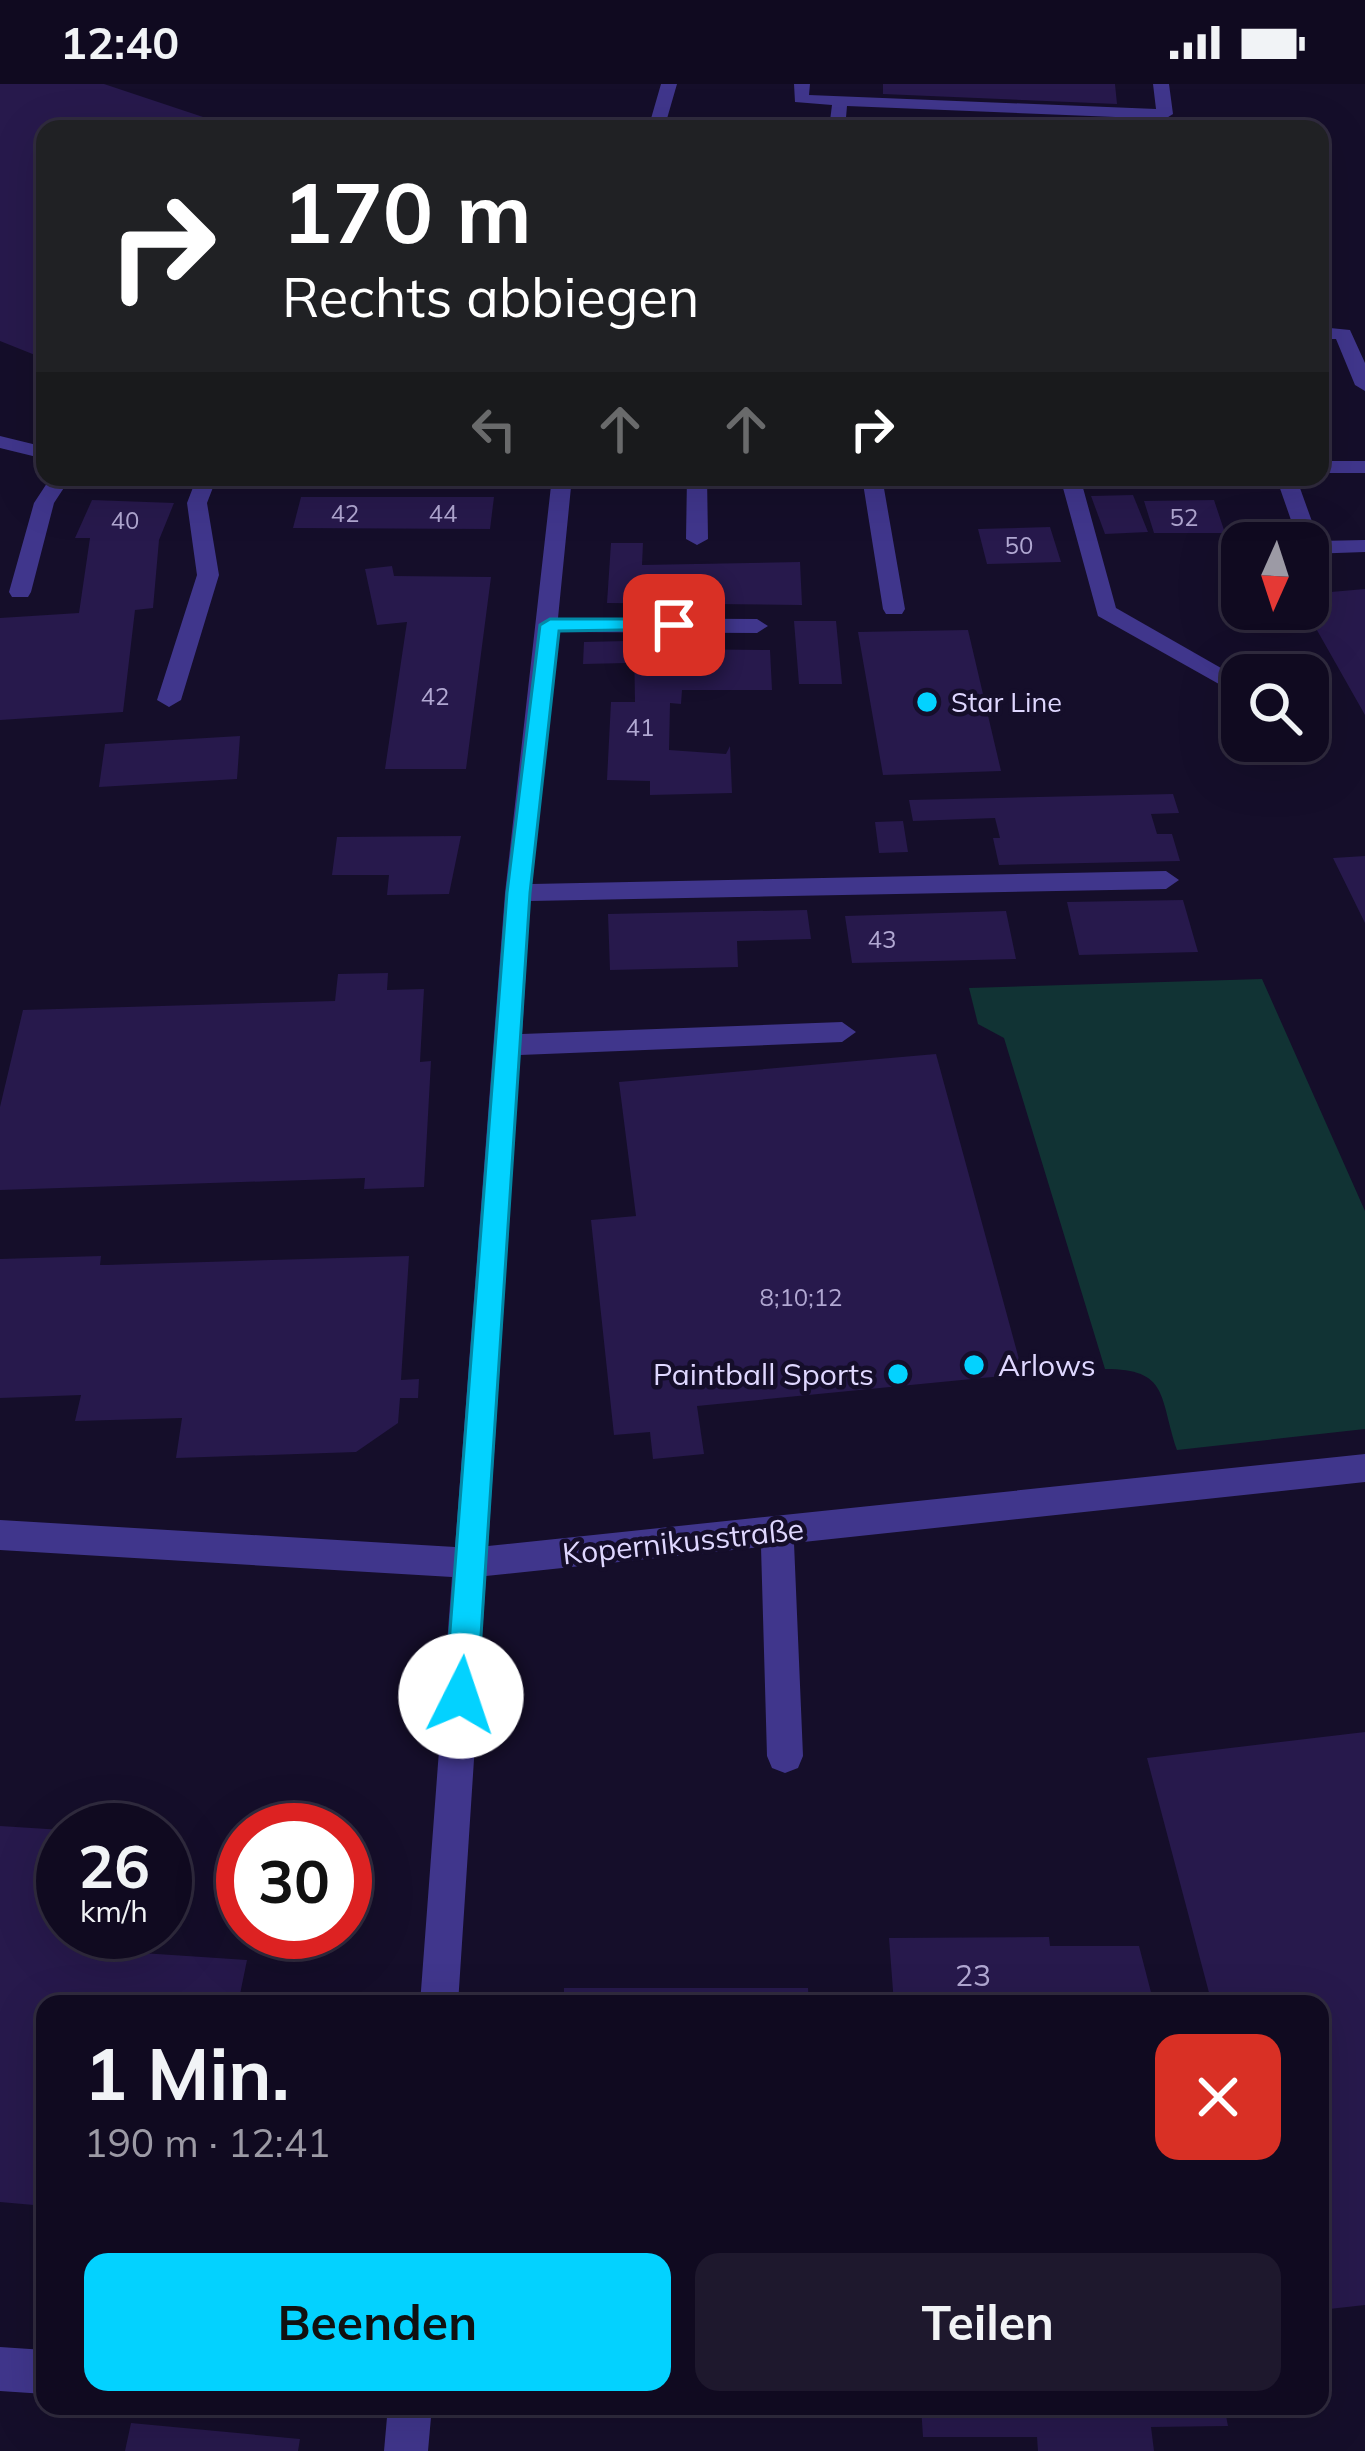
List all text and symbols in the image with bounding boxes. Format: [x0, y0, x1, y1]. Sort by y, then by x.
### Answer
text: 12:40 [60, 14, 179, 70]
text: 170 m [282, 159, 532, 264]
icon: right [84, 168, 240, 324]
text: Rechts abbiegen [282, 263, 699, 331]
icon: left [461, 396, 527, 462]
icon: ahead [587, 396, 653, 462]
icon: ahead [713, 396, 779, 462]
icon: right [839, 396, 905, 462]
house number: 42 [331, 498, 359, 528]
house number: 44 [429, 498, 457, 528]
house number: 52 [1170, 502, 1198, 532]
house number: 40 [111, 505, 139, 535]
north arrow [1221, 522, 1329, 630]
map controls [1221, 522, 1329, 762]
house number: 50 [1005, 530, 1033, 560]
pin [623, 574, 725, 676]
icon: arrive [641, 592, 707, 658]
button: search [1221, 654, 1329, 762]
house number: 42 [421, 681, 449, 711]
place label: Star Line [951, 685, 1062, 719]
marker: Star Line [914, 689, 940, 715]
house number: 41 [626, 712, 654, 742]
house number: 43 [868, 924, 896, 954]
house number: 8;10;12 [760, 1282, 842, 1312]
place label: Arlows [998, 1346, 1096, 1384]
marker: Arlows [961, 1352, 987, 1378]
place label: Paintball Sports [653, 1355, 874, 1393]
marker: Paintball Sports [885, 1361, 911, 1387]
street label: Kopernikusstraße [560, 1509, 806, 1573]
position arrow [398, 1633, 524, 1759]
speed limit sign: 30 [216, 1803, 372, 1959]
text: 26 [78, 1828, 150, 1903]
text: km/h [80, 1892, 148, 1930]
house number: 23 [955, 1956, 991, 1994]
text: 1 Min. [84, 2028, 290, 2118]
button: close [1155, 2034, 1281, 2160]
text: 190 m · 12:41 [84, 2118, 330, 2167]
button: Beenden [84, 2253, 671, 2391]
button: Teilen [695, 2253, 1281, 2391]

